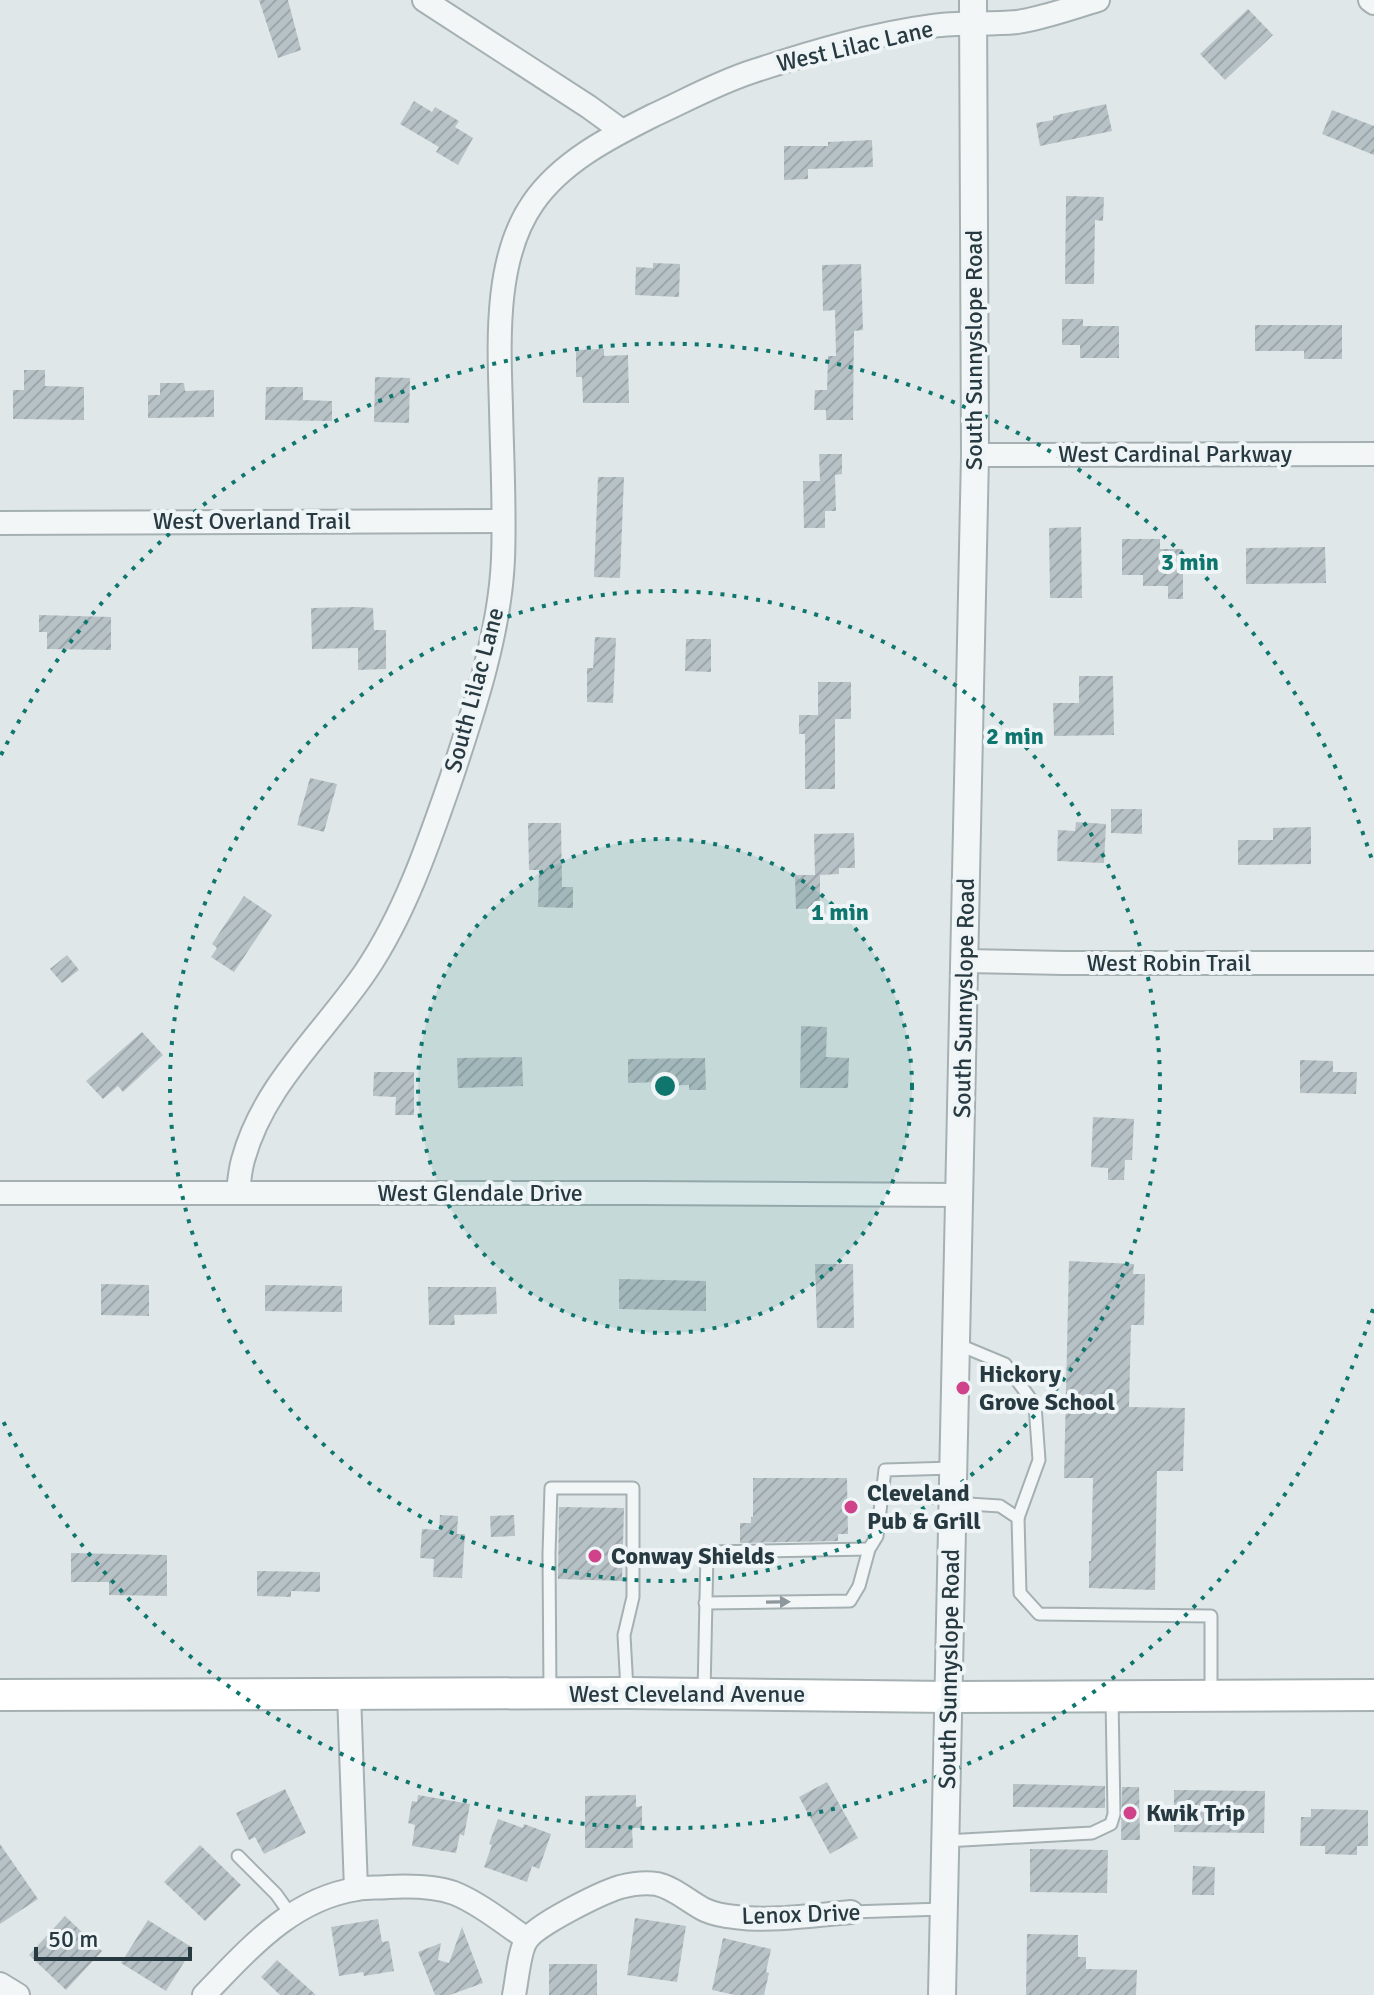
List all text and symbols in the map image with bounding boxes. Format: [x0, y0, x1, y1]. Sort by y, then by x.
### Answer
street label: West Lilac Lane [774, 13, 936, 79]
street label: South Sunnyslope Road [959, 230, 989, 470]
street label: West Cardinal Parkway [1058, 439, 1292, 469]
street label: West Overland Trail [153, 506, 351, 536]
text: 3 min [1161, 547, 1219, 577]
street label: South Lilac Lane [438, 604, 510, 776]
text: 2 min [986, 721, 1044, 751]
street label: South Sunnyslope Road [947, 878, 981, 1118]
text: 1 min [811, 897, 869, 927]
street label: West Robin Trail [1087, 948, 1251, 978]
centre of rings [651, 1072, 679, 1100]
street label: West Glendale Drive [377, 1178, 583, 1208]
place label: Hickory Grove School [979, 1359, 1116, 1417]
marker: Hickory Grove School [954, 1379, 972, 1397]
place label: Cleveland Pub & Grill [867, 1478, 981, 1536]
marker: Cleveland Pub & Grill [842, 1498, 860, 1516]
place label: Conway Shields [611, 1541, 775, 1571]
marker: Conway Shields [586, 1547, 604, 1565]
street label: South Sunnyslope Road [932, 1549, 966, 1789]
one-way arrow [766, 1596, 791, 1608]
street label: West Cleveland Avenue [569, 1679, 805, 1709]
place label: Kwik Trip [1146, 1798, 1245, 1828]
marker: Kwik Trip [1121, 1804, 1139, 1822]
street label: Lenox Drive [741, 1897, 861, 1931]
scale bar [36, 1911, 190, 1961]
text: 50 m [48, 1924, 98, 1954]

